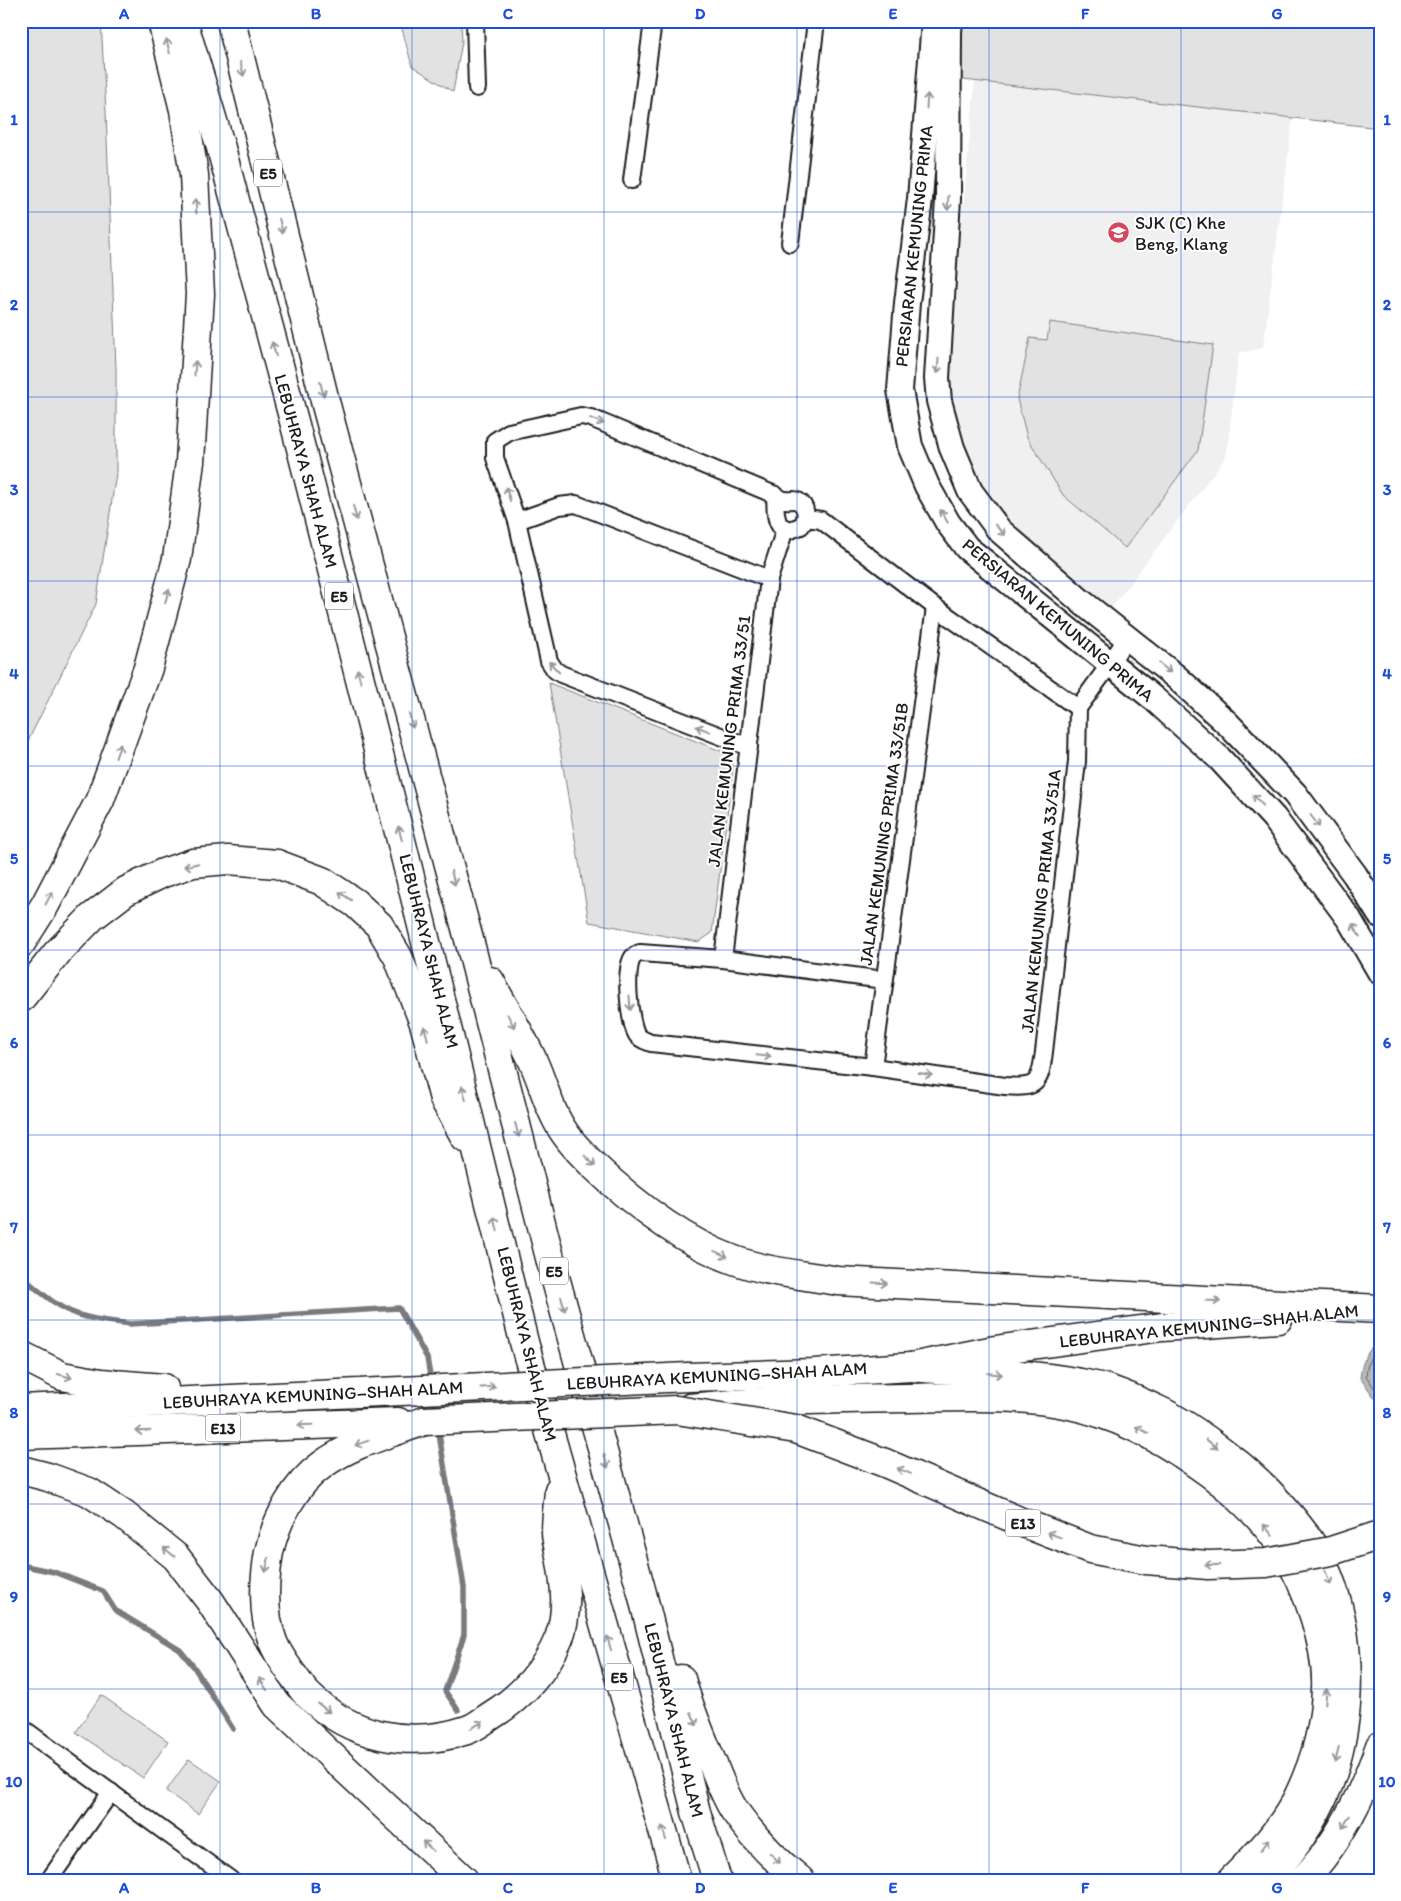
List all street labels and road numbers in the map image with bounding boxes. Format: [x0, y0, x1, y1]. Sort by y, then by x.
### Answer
street label: PERSIARAN KEMUNING PRIMA [890, 123, 938, 368]
road number: E5 [254, 160, 282, 187]
street label: LEBUHRAYA SHAH ALAM [270, 372, 342, 570]
street label: PERSIARAN KEMUNING PRIMA [958, 533, 1159, 707]
road number: E5 [325, 582, 353, 610]
street label: JALAN KEMUNING PRIMA 33/51 [703, 614, 755, 868]
street label: JALAN KEMUNING PRIMA 33/51B [855, 701, 913, 967]
street label: JALAN KEMUNING PRIMA 33/51A [1016, 768, 1066, 1034]
street label: LEBUHRAYA SHAH ALAM [394, 851, 464, 1051]
street label: LEBUHRAYA SHAH ALAM [492, 1244, 562, 1444]
road number: E5 [540, 1258, 568, 1284]
street label: LEBUHRAYA KEMUNING–SHAH ALAM [1058, 1299, 1360, 1353]
street label: LEBUHRAYA KEMUNING–SHAH ALAM [566, 1357, 868, 1395]
street label: LEBUHRAYA KEMUNING–SHAH ALAM [162, 1376, 464, 1414]
road number: E13 [206, 1415, 240, 1442]
road number: E13 [1006, 1510, 1040, 1536]
street label: LEBUHRAYA SHAH ALAM [639, 1620, 709, 1820]
road number: E5 [605, 1664, 633, 1690]

